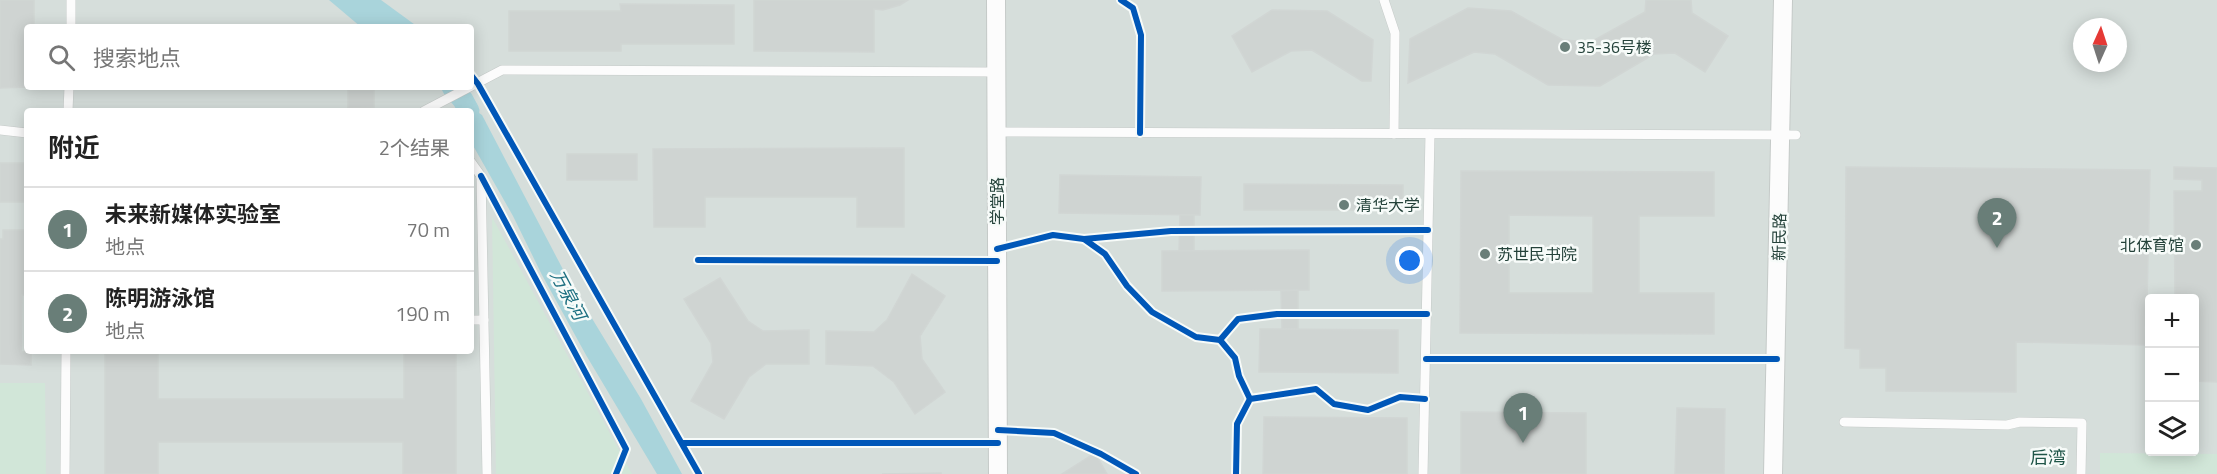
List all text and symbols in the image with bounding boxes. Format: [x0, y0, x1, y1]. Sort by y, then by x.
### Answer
north arrow [2073, 18, 2127, 72]
search box [24, 24, 474, 90]
place label: 35-36号楼 [1577, 35, 1652, 59]
marker: 35-36号楼 [1558, 40, 1572, 54]
icon: search [45, 41, 78, 74]
text: 搜索地点 [93, 41, 181, 75]
text: 附近 [48, 128, 100, 167]
text: 2个结果 [379, 132, 450, 163]
street label: 学堂路 [985, 177, 1009, 225]
place label: 清华大学 [1356, 193, 1420, 217]
text: 未来新媒体实验室 [105, 197, 281, 231]
marker: 清华大学 [1337, 198, 1351, 212]
pin: 2 [1978, 198, 2016, 248]
street label: 新民路 [1767, 213, 1791, 261]
text: 1 [62, 214, 73, 245]
text: 70 m [406, 214, 450, 245]
text: 地点 [105, 231, 145, 262]
place label: 北体育馆 [2120, 233, 2184, 257]
marker: 北体育馆 [2189, 238, 2203, 252]
place label: 苏世民书院 [1497, 242, 1577, 266]
your location [1395, 246, 1424, 275]
marker: 苏世民书院 [1478, 247, 1492, 261]
water label: 万泉河 [544, 265, 594, 328]
text: 陈明游泳馆 [105, 281, 215, 315]
map controls [2145, 294, 2199, 456]
button: + [2145, 294, 2199, 348]
text: 2 [62, 298, 73, 329]
text: 190 m [395, 298, 450, 329]
text: 地点 [105, 315, 145, 346]
button: − [2145, 348, 2199, 402]
pin: 1 [1504, 394, 1543, 443]
button: layers [2145, 402, 2199, 456]
district label: 后湾 [2030, 444, 2066, 471]

